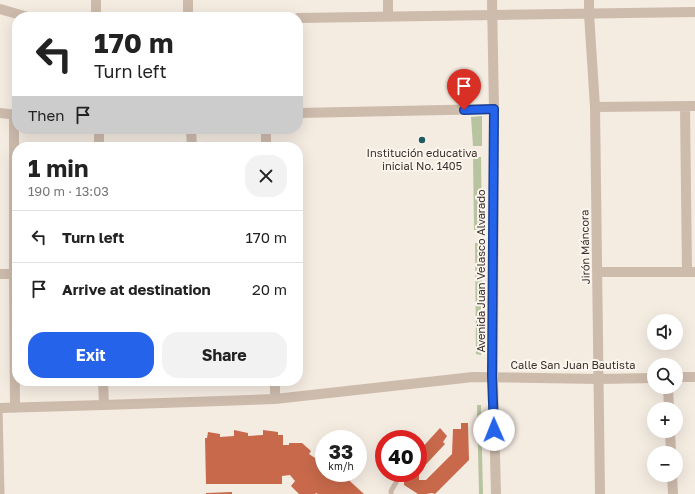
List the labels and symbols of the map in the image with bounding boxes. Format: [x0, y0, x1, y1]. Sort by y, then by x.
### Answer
pin [447, 69, 481, 110]
marker: Institución educativa inicial No. 1405 [417, 135, 427, 145]
place label: Institución educativa inicial No. 1405 [367, 146, 477, 172]
street label: Avenida Juan Velasco Alvarado [474, 189, 487, 353]
street label: Jirón Máncora [577, 210, 592, 285]
street label: Calle San Juan Bautista [510, 358, 636, 371]
position arrow [473, 409, 515, 451]
speed limit sign: 40 [375, 430, 427, 482]

